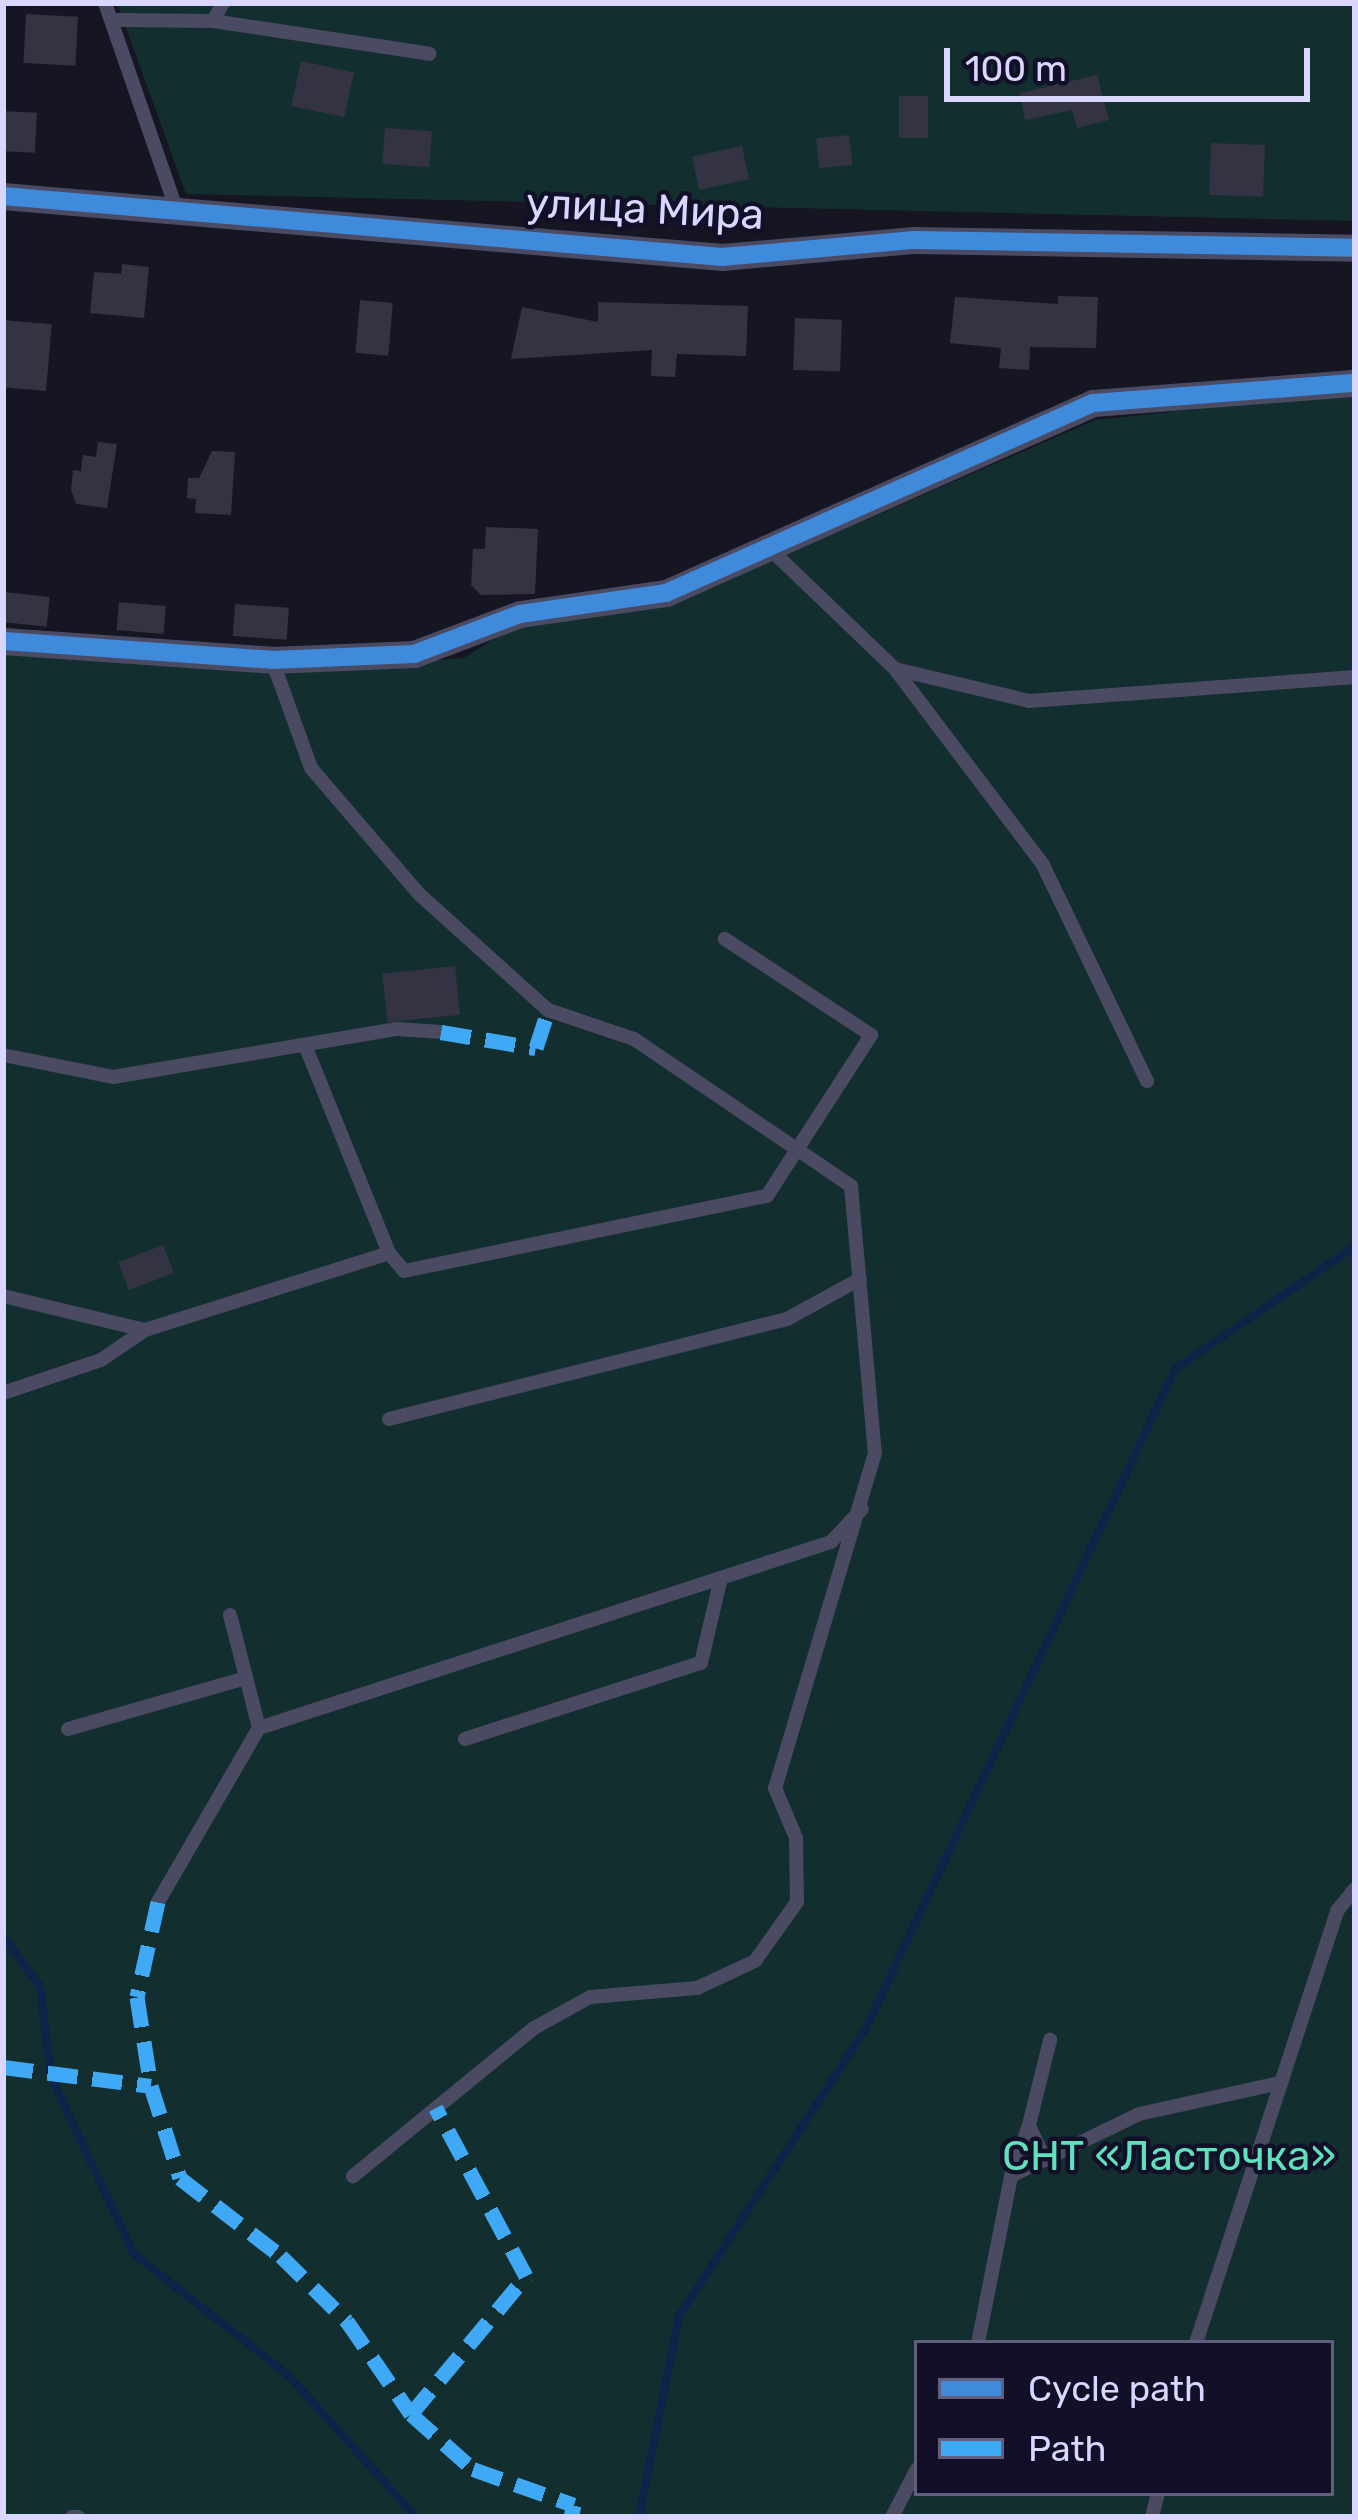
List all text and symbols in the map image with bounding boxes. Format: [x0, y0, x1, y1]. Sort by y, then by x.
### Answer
scale bar [950, 24, 1316, 98]
text: 100 m [965, 47, 1067, 90]
street label: улица Мира [525, 178, 765, 240]
park label: СНТ «Ласточка» [1002, 2131, 1336, 2181]
legend [914, 2340, 1334, 2496]
text: Cycle path [1028, 2367, 1206, 2410]
text: Path [1028, 2427, 1106, 2470]

